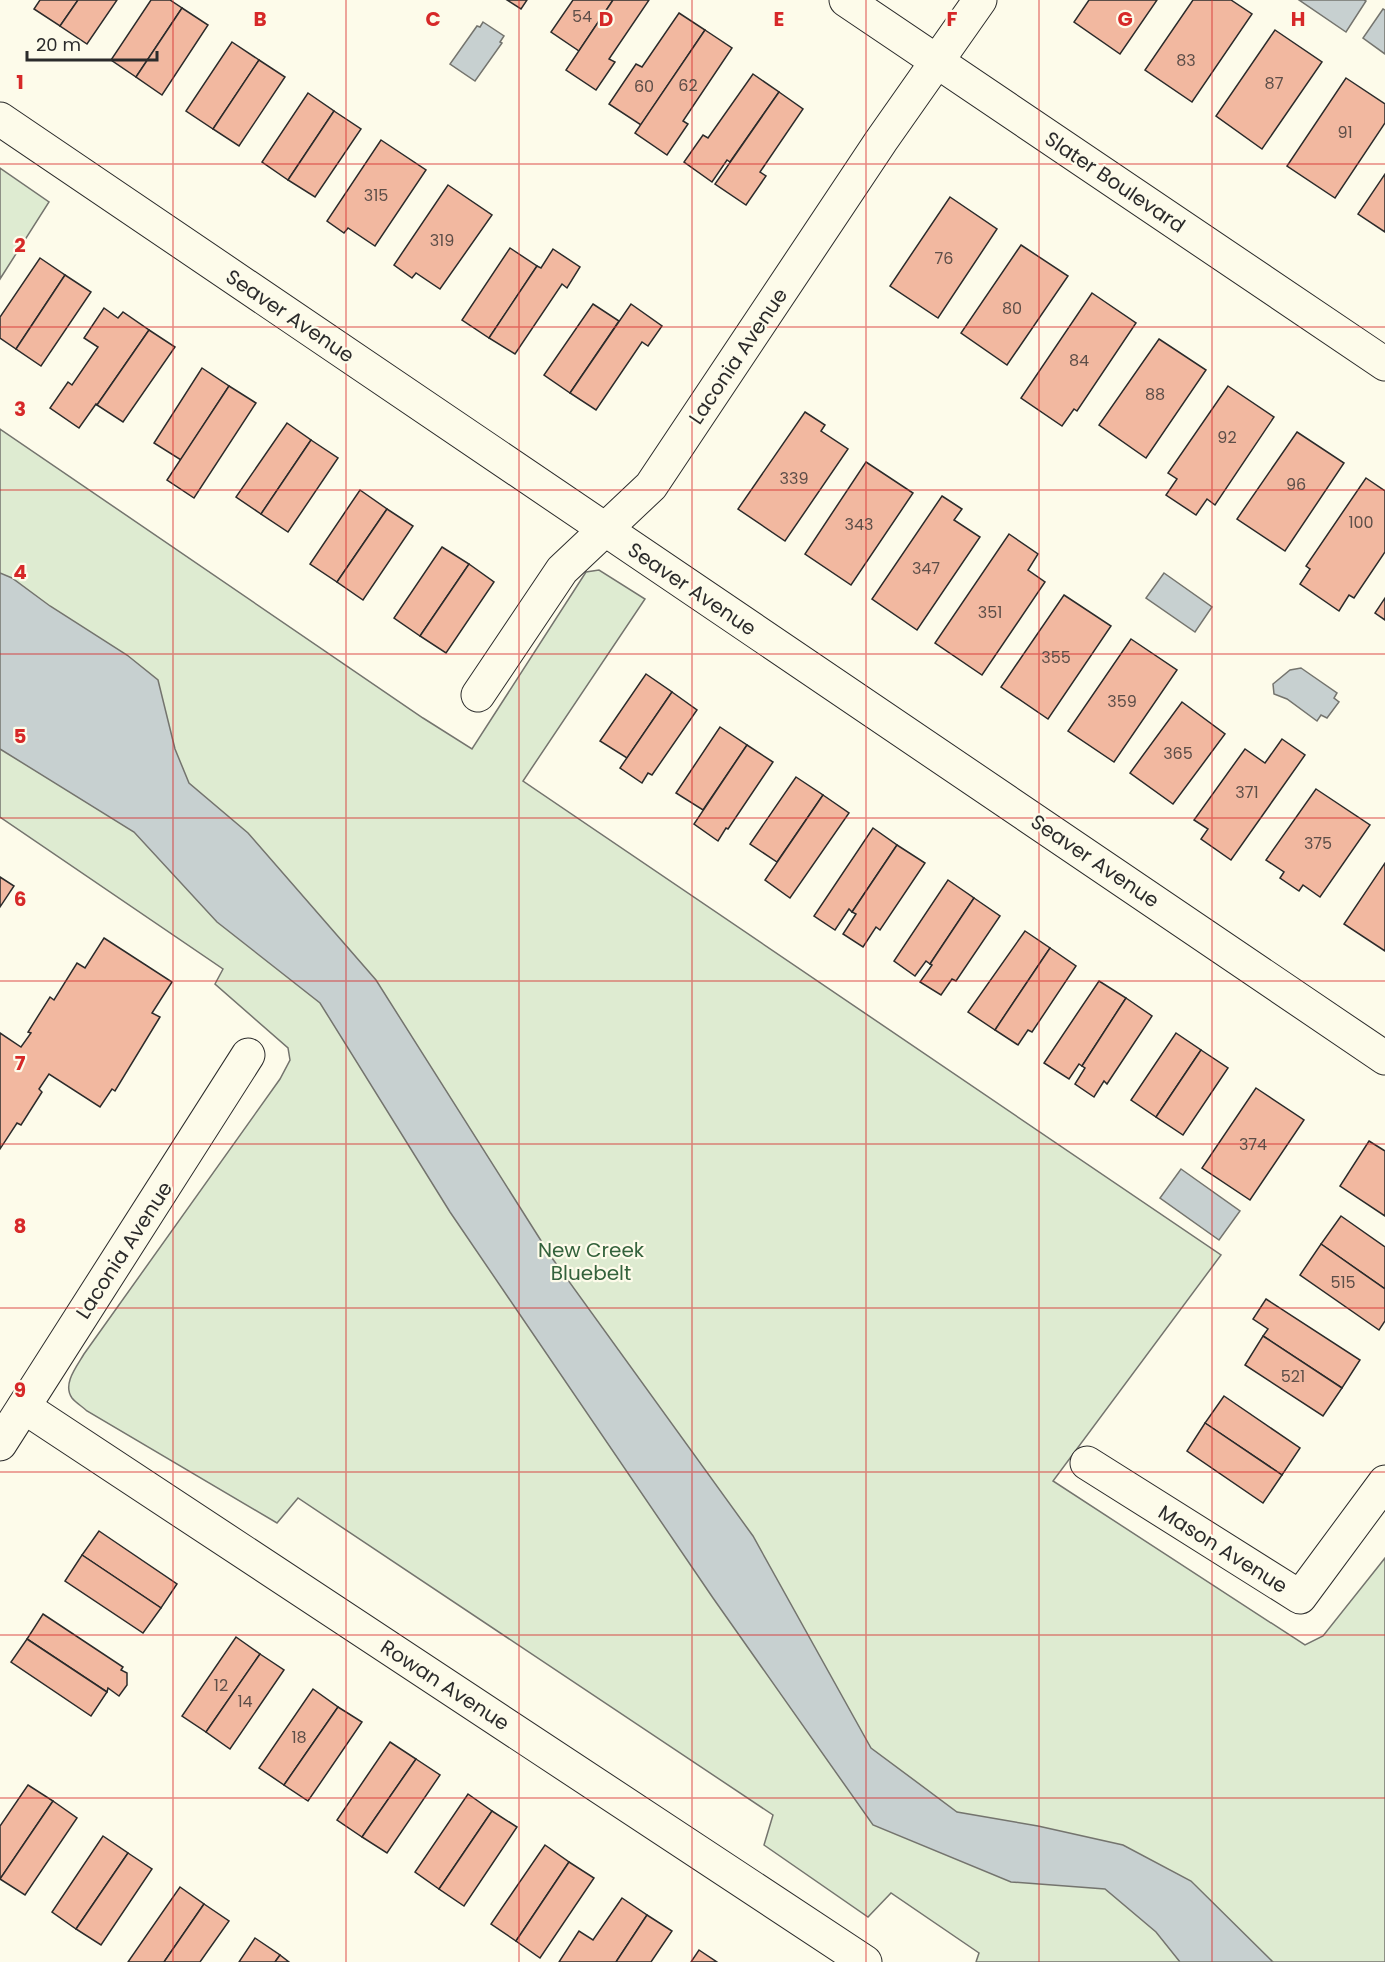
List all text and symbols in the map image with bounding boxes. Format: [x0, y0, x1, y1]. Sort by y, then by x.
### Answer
text: B [253, 5, 267, 33]
text: C [425, 5, 441, 33]
house number: 54 [572, 5, 592, 28]
text: D [599, 5, 613, 33]
text: E [774, 5, 784, 33]
text: F [947, 5, 958, 33]
text: G [1117, 5, 1133, 33]
text: H [1291, 5, 1305, 33]
scale bar [27, 24, 158, 62]
text: 20 m [36, 32, 81, 57]
house number: 83 [1176, 49, 1196, 72]
text: 1 [16, 68, 24, 96]
house number: 87 [1265, 72, 1284, 95]
house number: 62 [678, 74, 698, 97]
house number: 60 [634, 75, 654, 98]
house number: 91 [1337, 121, 1353, 144]
street label: Slater Boulevard [1039, 125, 1191, 239]
house number: 315 [364, 184, 388, 207]
house number: 319 [430, 229, 454, 252]
text: 2 [14, 231, 26, 259]
house number: 76 [935, 247, 953, 270]
street label: Seaver Avenue [220, 263, 360, 369]
street label: Laconia Avenue [682, 282, 794, 430]
house number: 80 [1002, 297, 1022, 320]
house number: 84 [1069, 349, 1089, 372]
house number: 88 [1145, 383, 1165, 406]
text: 3 [14, 395, 26, 423]
house number: 92 [1217, 426, 1237, 449]
house number: 339 [780, 467, 808, 490]
house number: 96 [1286, 473, 1306, 496]
house number: 100 [1348, 511, 1374, 534]
house number: 343 [845, 513, 873, 536]
street label: Seaver Avenue [622, 536, 762, 642]
house number: 347 [912, 557, 940, 580]
text: 4 [13, 558, 27, 586]
house number: 351 [978, 601, 1002, 624]
house number: 355 [1041, 646, 1071, 669]
house number: 359 [1107, 690, 1137, 713]
text: 5 [14, 722, 27, 750]
house number: 365 [1163, 742, 1193, 765]
house number: 371 [1235, 781, 1259, 804]
street label: Seaver Avenue [1025, 808, 1165, 914]
house number: 375 [1304, 832, 1332, 855]
text: 6 [14, 885, 26, 913]
text: 7 [15, 1049, 26, 1077]
house number: 374 [1239, 1133, 1267, 1156]
street label: Laconia Avenue [69, 1176, 179, 1324]
text: 8 [14, 1212, 26, 1240]
park label: New Creek Bluebelt [538, 1236, 645, 1287]
house number: 515 [1330, 1271, 1356, 1294]
house number: 521 [1281, 1365, 1305, 1388]
text: 9 [14, 1376, 26, 1404]
street label: Mason Avenue [1153, 1498, 1293, 1600]
street label: Rowan Avenue [375, 1633, 515, 1737]
house number: 12 [214, 1674, 228, 1697]
house number: 14 [237, 1690, 253, 1713]
house number: 18 [291, 1726, 307, 1749]

